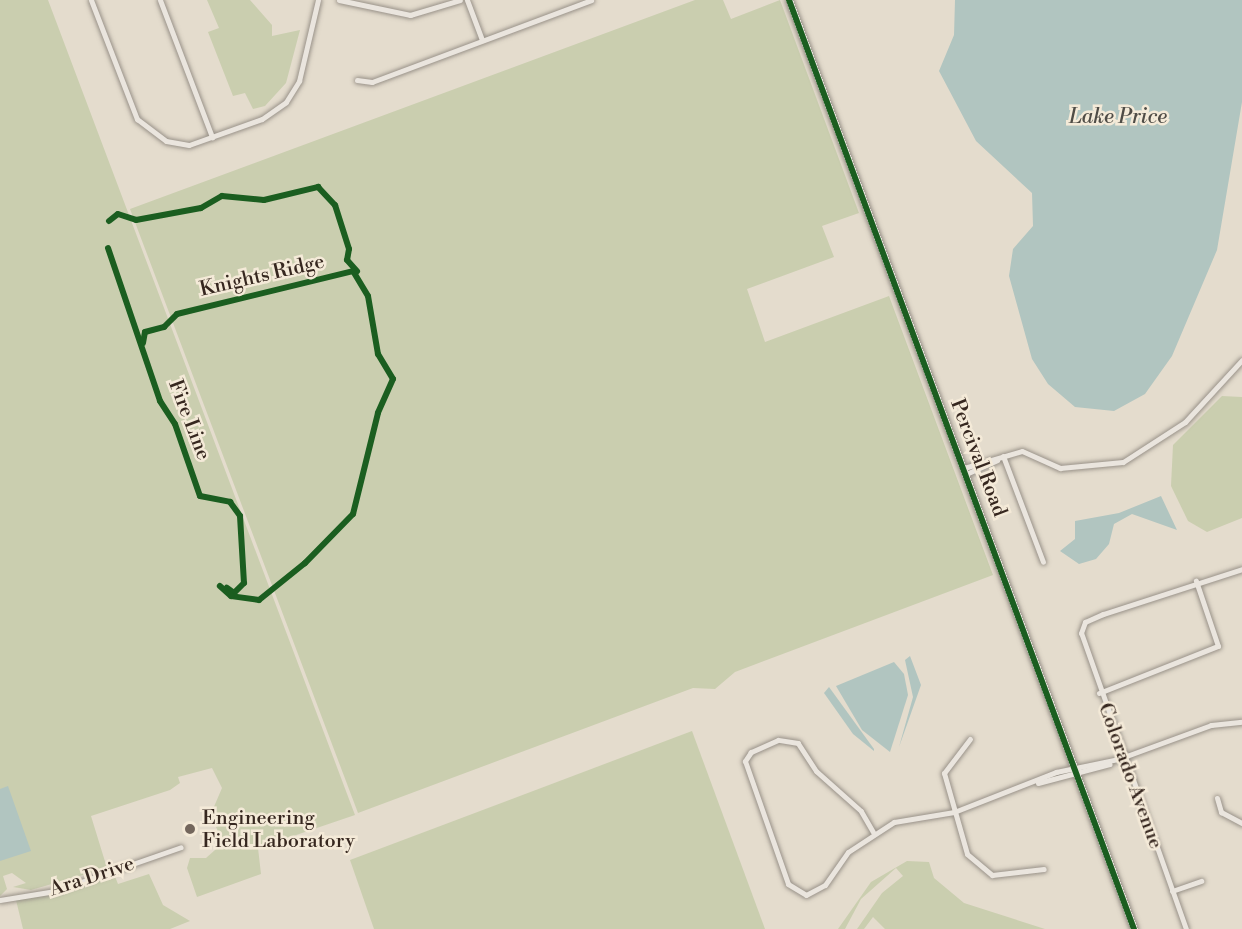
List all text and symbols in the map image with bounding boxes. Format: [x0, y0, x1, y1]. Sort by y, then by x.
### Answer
water label: Lake Price [1069, 104, 1167, 130]
street label: Knights Ridge [197, 250, 327, 302]
street label: Fire Line [163, 376, 215, 464]
street label: Percival Road [945, 396, 1011, 520]
street label: Colorado Avenue [1092, 700, 1168, 852]
place label: Engineering Field Laboratory [202, 806, 355, 853]
marker: Engineering Field Laboratory [183, 822, 197, 836]
street label: Ara Drive [47, 852, 137, 902]

